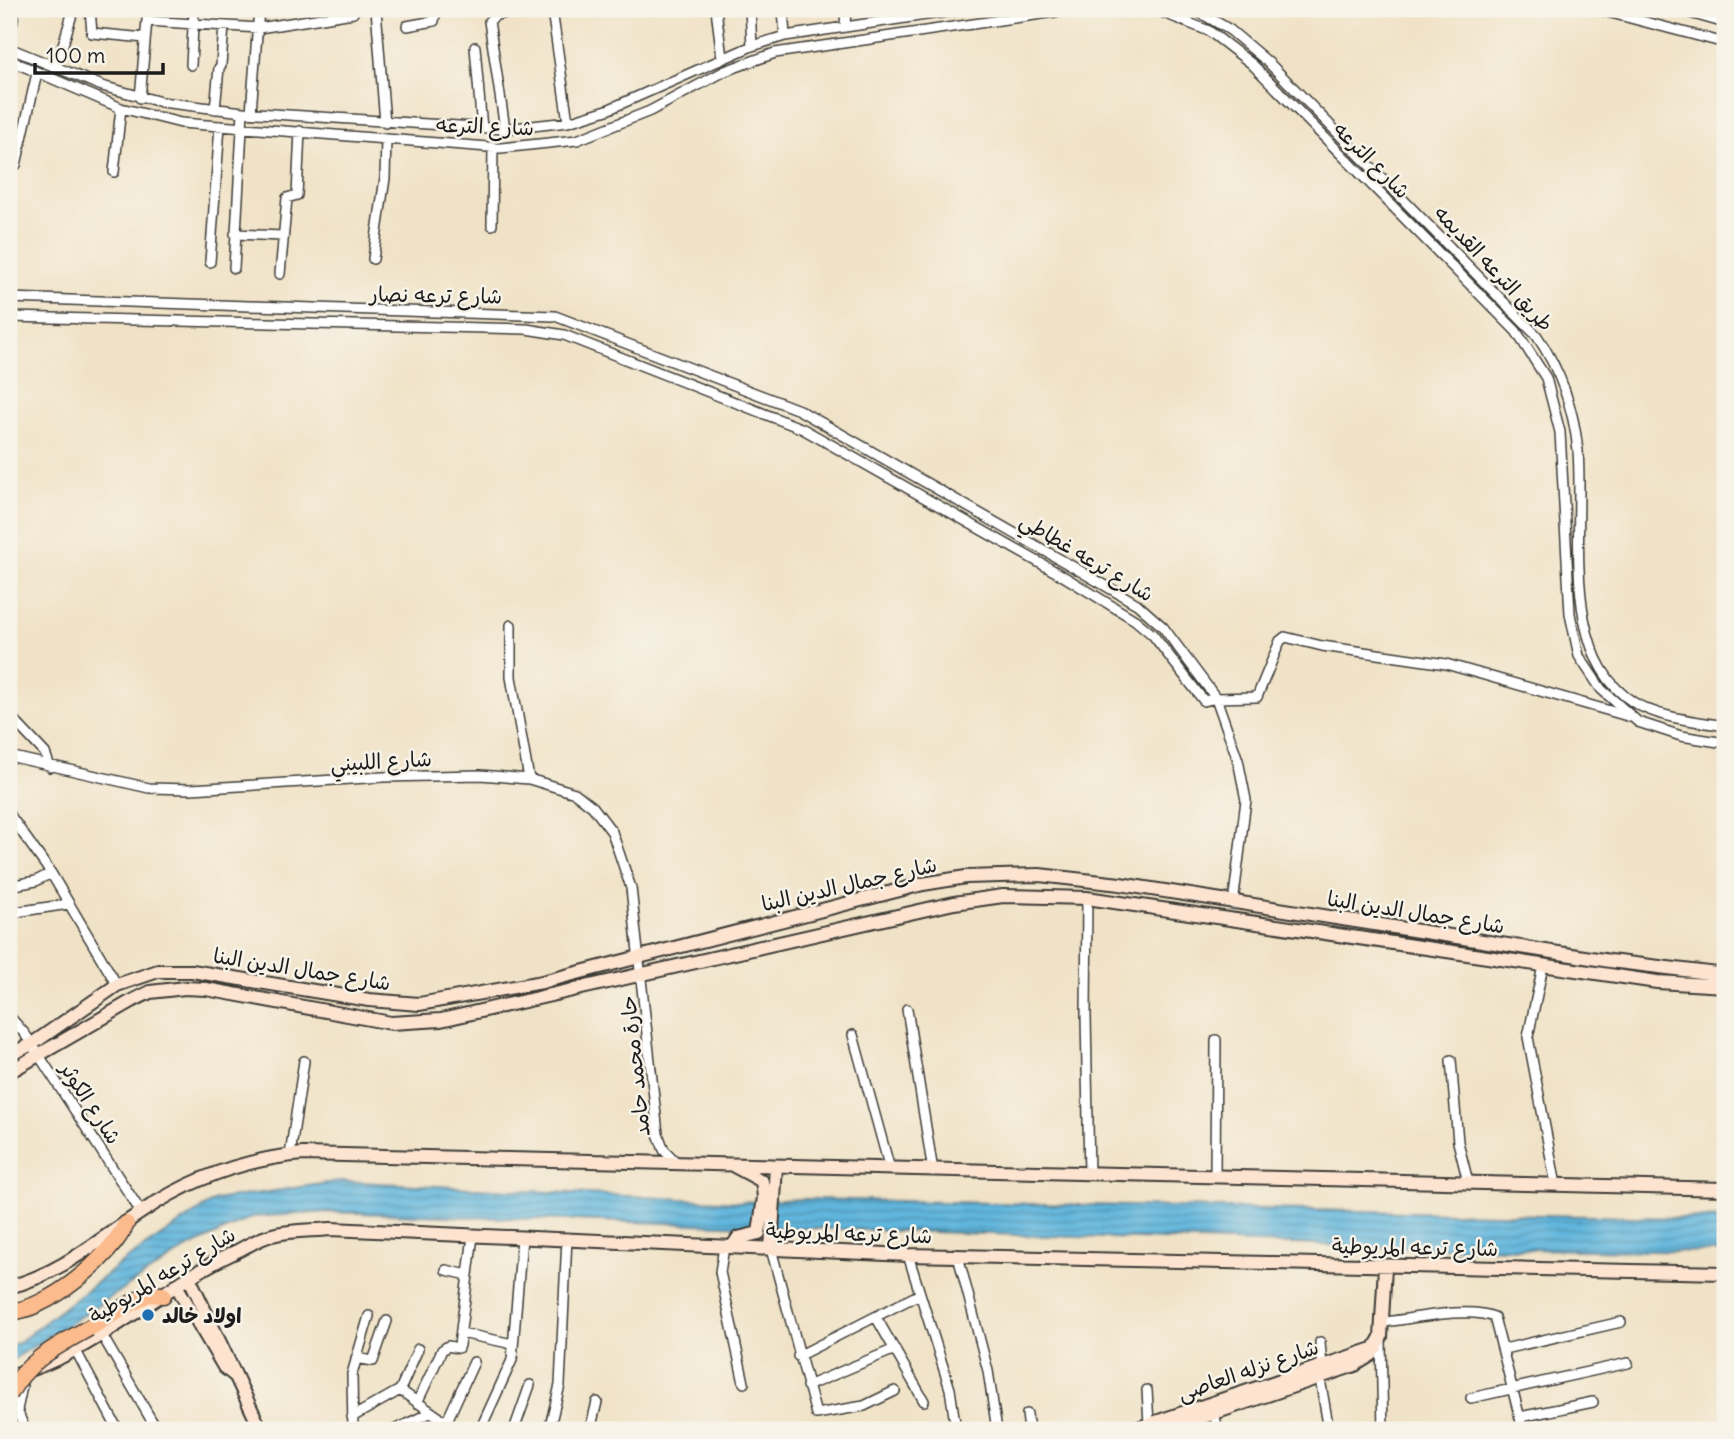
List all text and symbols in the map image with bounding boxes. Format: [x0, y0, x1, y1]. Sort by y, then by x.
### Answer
scale bar [35, 32, 163, 76]
text: 100 m [46, 42, 105, 69]
street label: شارع الترعه [435, 111, 534, 143]
street label: شارع الترعه [1326, 116, 1416, 206]
street label: طريق الترعه القديمه [1428, 199, 1560, 337]
street label: شارع ترعه نصار [367, 280, 502, 312]
street label: شارع ترعه غطاطي [1012, 506, 1159, 613]
street label: شارع اللبيني [330, 745, 433, 783]
street label: شارع جمال الدين البنا [759, 851, 940, 919]
street label: شارع جمال الدين البنا [1325, 885, 1507, 941]
street label: شارع جمال الدين البنا [211, 942, 393, 998]
street label: حارة محمد حامد [614, 994, 656, 1138]
street label: شارع الكوثر [52, 1055, 127, 1150]
street label: شارع ترعه المريوطية [765, 1217, 933, 1251]
street label: شارع ترعه المريوطية [84, 1221, 241, 1331]
street label: شارع ترعه المريوطية [1332, 1232, 1498, 1264]
place label: اولاد خالد [162, 1302, 242, 1329]
marker: اولاد خالد [140, 1307, 156, 1323]
street label: شارع نزله العاصى [1174, 1333, 1323, 1409]

